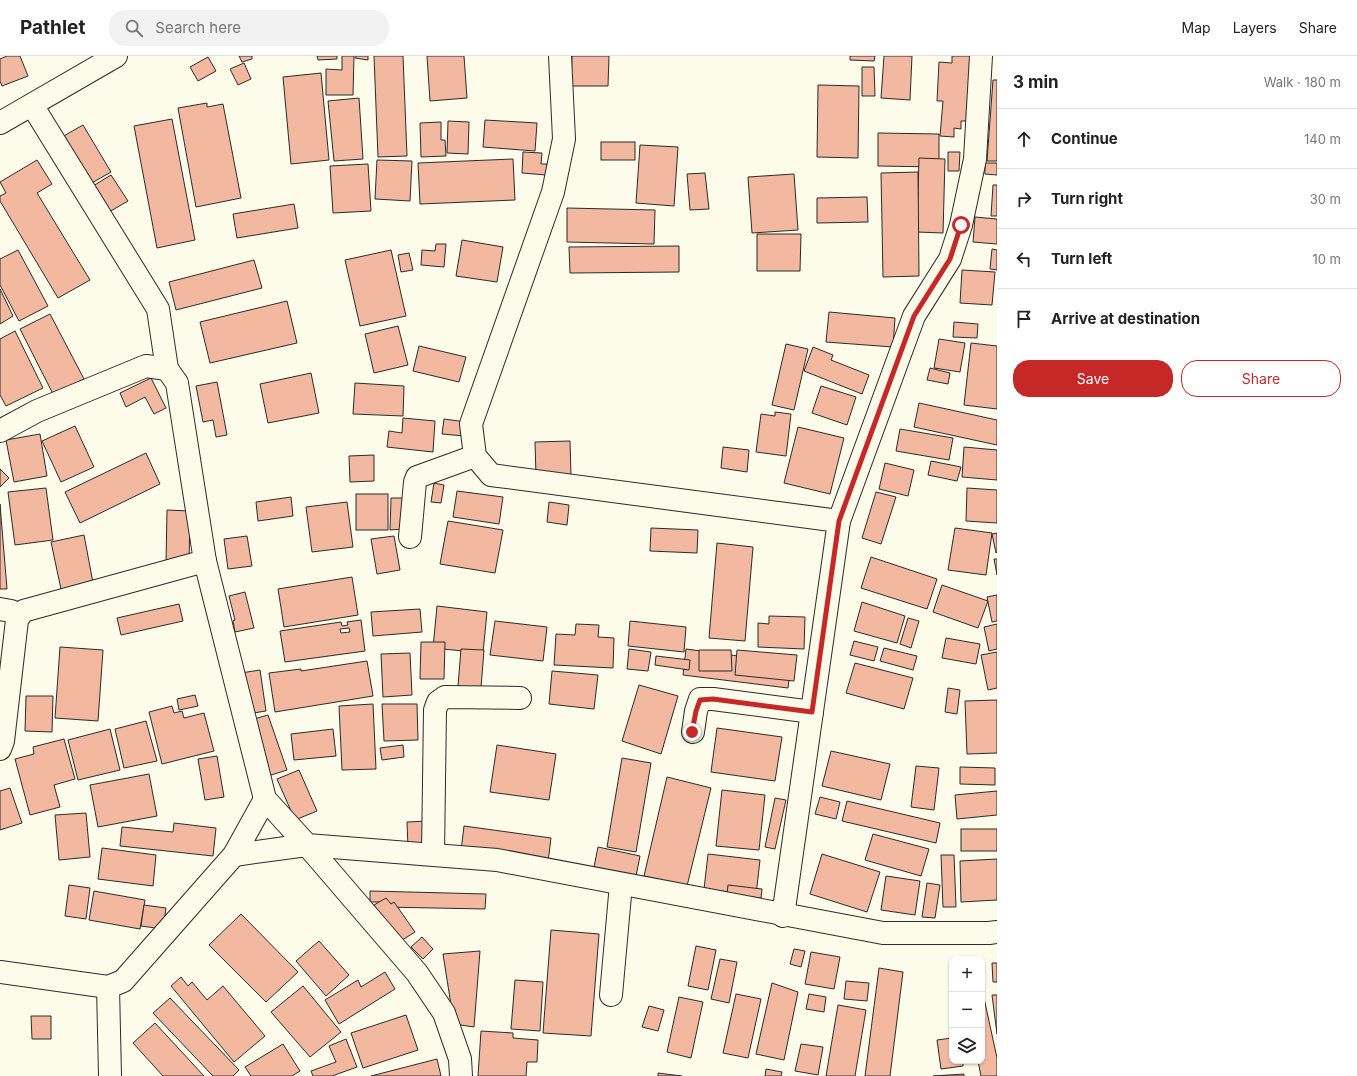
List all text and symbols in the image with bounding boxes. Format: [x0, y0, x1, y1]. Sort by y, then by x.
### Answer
search box [109, 10, 389, 46]
text: Pathlet [20, 16, 85, 39]
icon: search [123, 17, 145, 39]
text: Search here [155, 18, 241, 37]
text: Map [1182, 19, 1211, 36]
text: Layers [1233, 19, 1277, 36]
text: Share [1299, 19, 1337, 36]
text: 3 min [1013, 72, 1059, 92]
text: Walk · 180 m [1264, 74, 1341, 90]
icon: ahead [1013, 128, 1035, 150]
text: Continue [1051, 129, 1118, 148]
text: 140 m [1304, 131, 1341, 147]
icon: right [1013, 188, 1035, 210]
text: Turn right [1051, 189, 1123, 208]
text: 30 m [1310, 191, 1341, 207]
route start [952, 216, 970, 234]
icon: left [1013, 248, 1035, 270]
text: Turn left [1051, 249, 1112, 268]
text: 10 m [1312, 251, 1341, 267]
icon: arrive [1013, 308, 1035, 330]
text: Arrive at destination [1051, 309, 1200, 328]
button: Save [1013, 360, 1173, 397]
button: Share [1181, 360, 1341, 397]
route end [683, 723, 701, 741]
map controls [949, 956, 985, 1064]
button: + [949, 956, 985, 992]
button: − [949, 992, 985, 1028]
button: layers [949, 1028, 985, 1064]

